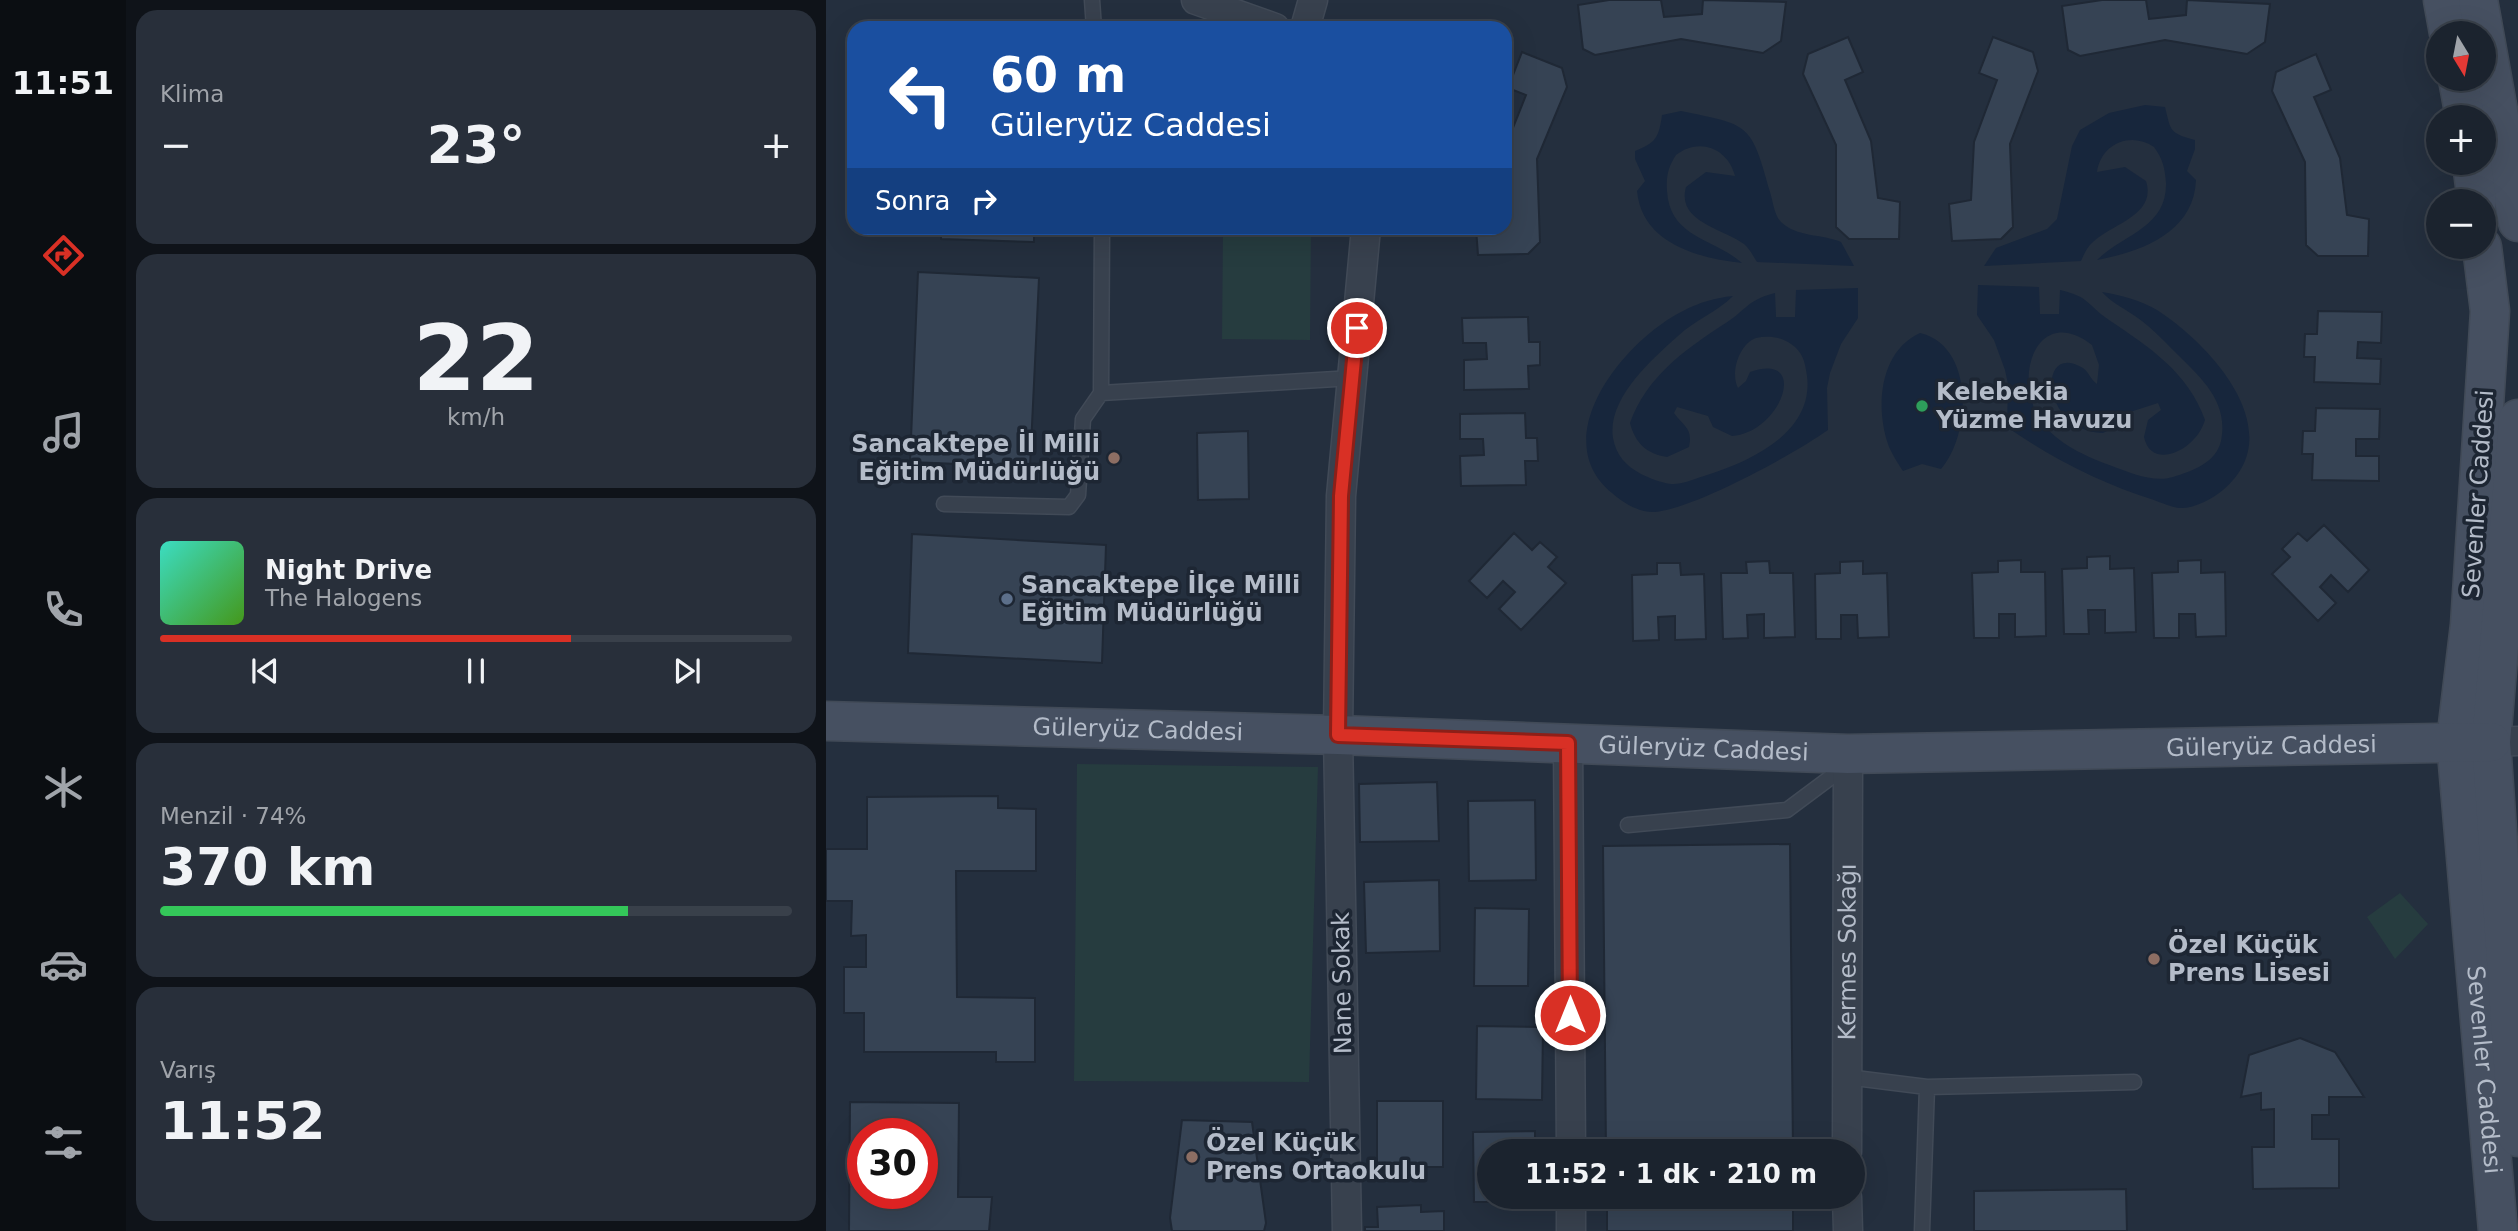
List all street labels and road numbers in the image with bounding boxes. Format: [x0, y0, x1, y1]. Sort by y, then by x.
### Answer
street label: Sevenler Caddesi [2457, 389, 2499, 599]
street label: Güleryüz Caddesi [1032, 713, 1244, 746]
street label: Güleryüz Caddesi [2166, 730, 2377, 762]
street label: Güleryüz Caddesi [1598, 731, 1809, 767]
street label: Kermes Sokağı [1833, 863, 1862, 1041]
street label: Nane Sokak [1327, 912, 1357, 1054]
street label: Sevenler Caddesi [2461, 964, 2507, 1175]

